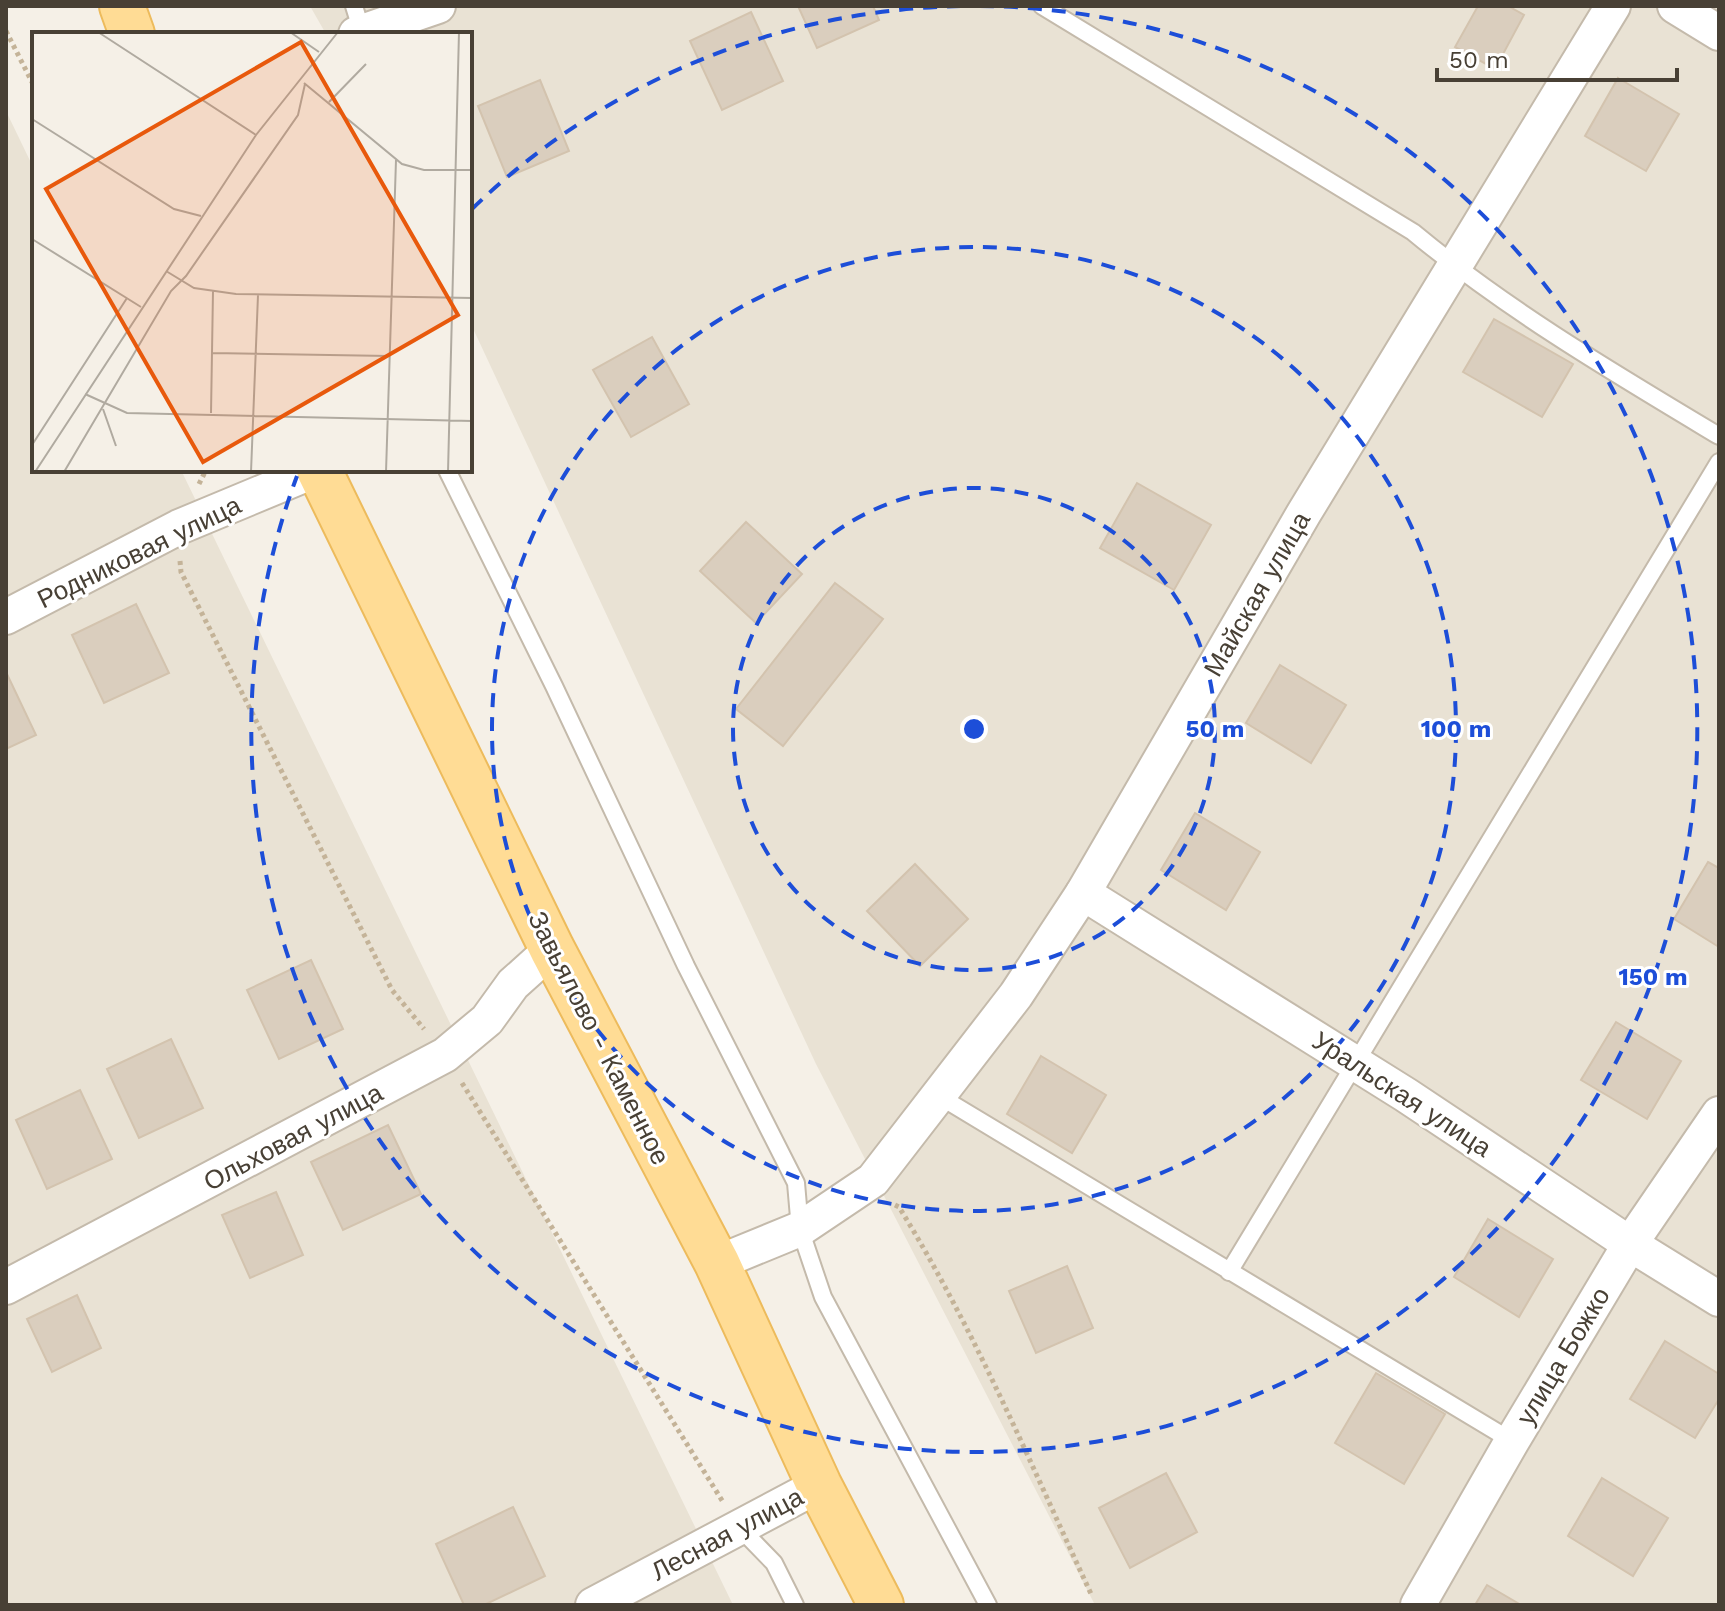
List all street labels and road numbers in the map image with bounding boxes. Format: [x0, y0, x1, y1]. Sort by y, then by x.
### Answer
street label: Родниковая улица [32, 489, 246, 614]
street label: Майская улица [1198, 506, 1316, 682]
street label: Завьялово - Каменное [522, 906, 676, 1170]
street label: Уральская улица [1307, 1025, 1497, 1163]
street label: Ольховая улица [198, 1077, 388, 1197]
street label: улица Божко [1510, 1282, 1616, 1430]
street label: Лесная улица [646, 1481, 809, 1587]

